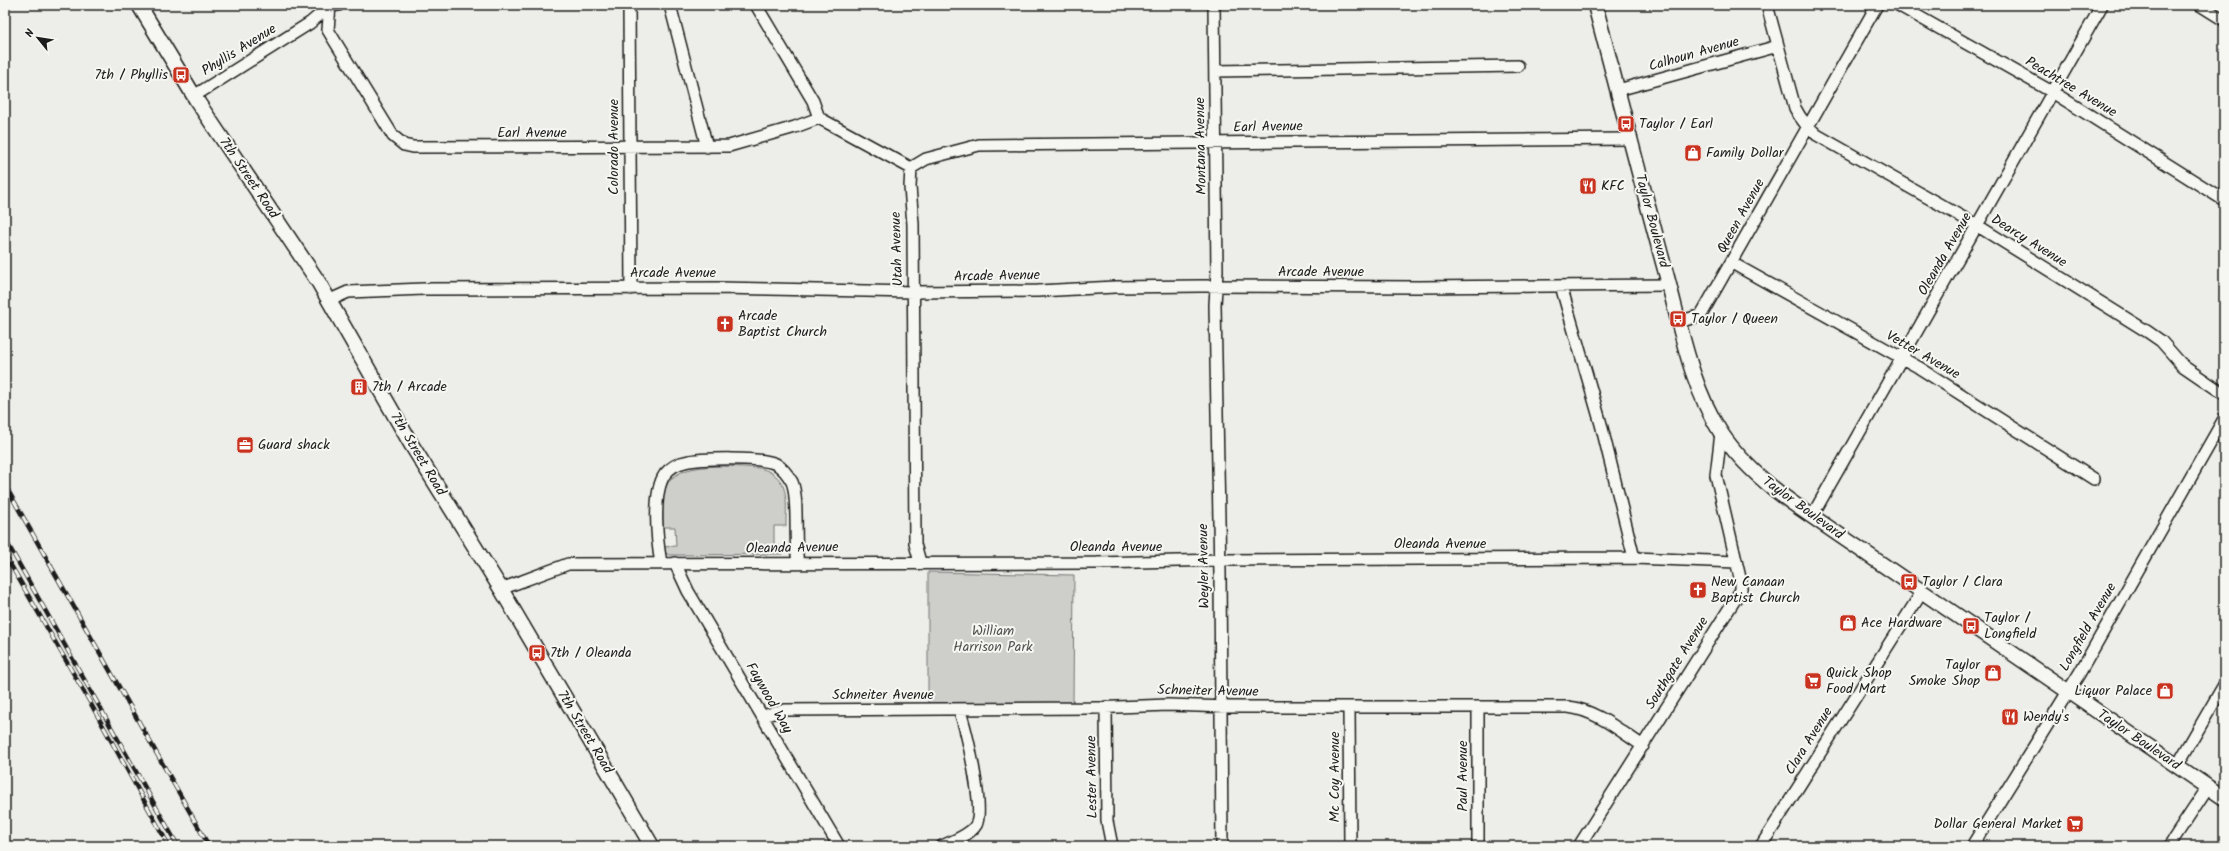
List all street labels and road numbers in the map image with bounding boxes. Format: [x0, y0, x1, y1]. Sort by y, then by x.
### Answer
street label: Phyllis Avenue [197, 18, 281, 82]
street label: Calhoun Avenue [1646, 30, 1743, 77]
street label: Peachtree Avenue [2021, 51, 2122, 123]
street label: Montana Avenue [1189, 96, 1213, 195]
street label: Colorado Avenue [603, 98, 625, 195]
street label: Earl Avenue [1233, 115, 1304, 139]
street label: Earl Avenue [497, 122, 568, 144]
street label: 7th Street Road [214, 133, 285, 224]
street label: Taylor Boulevard [1629, 172, 1675, 271]
street label: Queen Avenue [1711, 174, 1771, 257]
street label: Oleanda Avenue [1912, 208, 1978, 300]
street label: Dearcy Avenue [1987, 209, 2072, 274]
street label: Utah Avenue [885, 211, 909, 287]
street label: Arcade Avenue [1278, 261, 1365, 283]
street label: Arcade Avenue [630, 262, 717, 284]
street label: Arcade Avenue [954, 264, 1041, 288]
street label: Vetter Avenue [1882, 325, 1965, 385]
street label: 7th Street Road [384, 408, 452, 501]
street label: Taylor Boulevard [1758, 471, 1849, 546]
street label: Weyler Avenue [1192, 523, 1216, 609]
street label: Oleanda Avenue [1394, 533, 1487, 555]
street label: Oleanda Avenue [745, 536, 839, 560]
street label: Oleanda Avenue [1070, 536, 1163, 558]
street label: Longfield Avenue [2054, 578, 2123, 675]
street label: Southgate Avenue [1640, 612, 1715, 713]
street label: Faywood Way [740, 658, 799, 738]
street label: Schneiter Avenue [1157, 679, 1260, 703]
street label: Schneiter Avenue [832, 684, 934, 706]
street label: 7th Street Road [551, 686, 619, 779]
street label: Clara Avenue [1779, 702, 1839, 779]
street label: Taylor Boulevard [2093, 704, 2186, 777]
street label: Mc Coy Avenue [1324, 731, 1346, 823]
street label: Lester Avenue [1080, 735, 1104, 819]
street label: Paul Avenue [1452, 740, 1474, 812]

